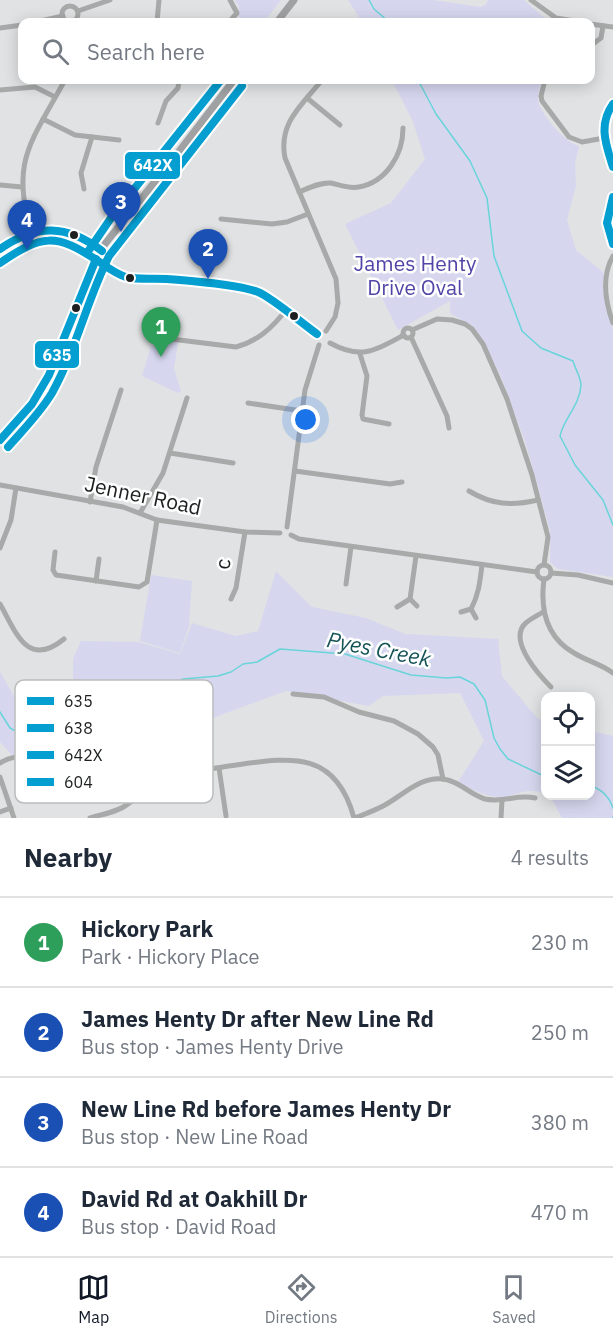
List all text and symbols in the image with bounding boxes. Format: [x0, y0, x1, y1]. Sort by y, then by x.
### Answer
search box [18, 18, 595, 84]
icon: search [39, 35, 72, 68]
text: Search here [87, 37, 205, 66]
line badge: 642X [124, 151, 181, 180]
text: 642X [133, 155, 173, 175]
pin: 3 [102, 182, 140, 232]
pin: 4 [8, 200, 46, 250]
unlabelled marker [68, 229, 80, 241]
pin: 2 [188, 230, 228, 279]
park label: James Henty Drive Oval [353, 249, 477, 301]
unlabelled marker [124, 272, 136, 284]
unlabelled marker [70, 302, 82, 314]
pin: 1 [142, 308, 180, 357]
unlabelled marker [288, 310, 300, 322]
line badge: 635 [34, 340, 80, 369]
text: 635 [43, 345, 72, 365]
your location [291, 405, 320, 434]
street label: Jenner Road [82, 469, 204, 521]
street label: c [207, 557, 237, 571]
water label: Pyes Creek [325, 624, 434, 673]
legend [15, 680, 213, 803]
text: 635 [64, 691, 93, 711]
map controls [541, 692, 595, 800]
button: locate [541, 692, 595, 746]
text: 638 [64, 718, 93, 738]
text: 642X [64, 745, 103, 765]
button: layers [541, 746, 595, 800]
text: 604 [64, 772, 93, 792]
text: Nearby [24, 840, 112, 874]
text: 4 results [511, 844, 589, 871]
text: Hickory Park [81, 914, 213, 943]
text: 1 [38, 929, 50, 956]
text: 230 m [531, 929, 589, 956]
text: Park · Hickory Place [81, 943, 259, 970]
text: James Henty Dr after New Line Rd [81, 1004, 434, 1033]
text: 2 [38, 1019, 50, 1046]
text: 250 m [531, 1019, 589, 1046]
text: Bus stop · James Henty Drive [81, 1033, 344, 1060]
text: New Line Rd before James Henty Dr [81, 1094, 451, 1123]
text: 3 [38, 1109, 50, 1136]
text: 380 m [531, 1109, 589, 1136]
text: Bus stop · New Line Road [81, 1123, 308, 1150]
text: David Rd at Oakhill Dr [81, 1184, 307, 1213]
text: 4 [38, 1199, 50, 1226]
text: 470 m [531, 1199, 589, 1226]
text: Bus stop · David Road [81, 1213, 276, 1240]
tab: Map [77, 1271, 110, 1327]
tab: Directions [265, 1271, 338, 1327]
tab: Saved [492, 1271, 536, 1327]

